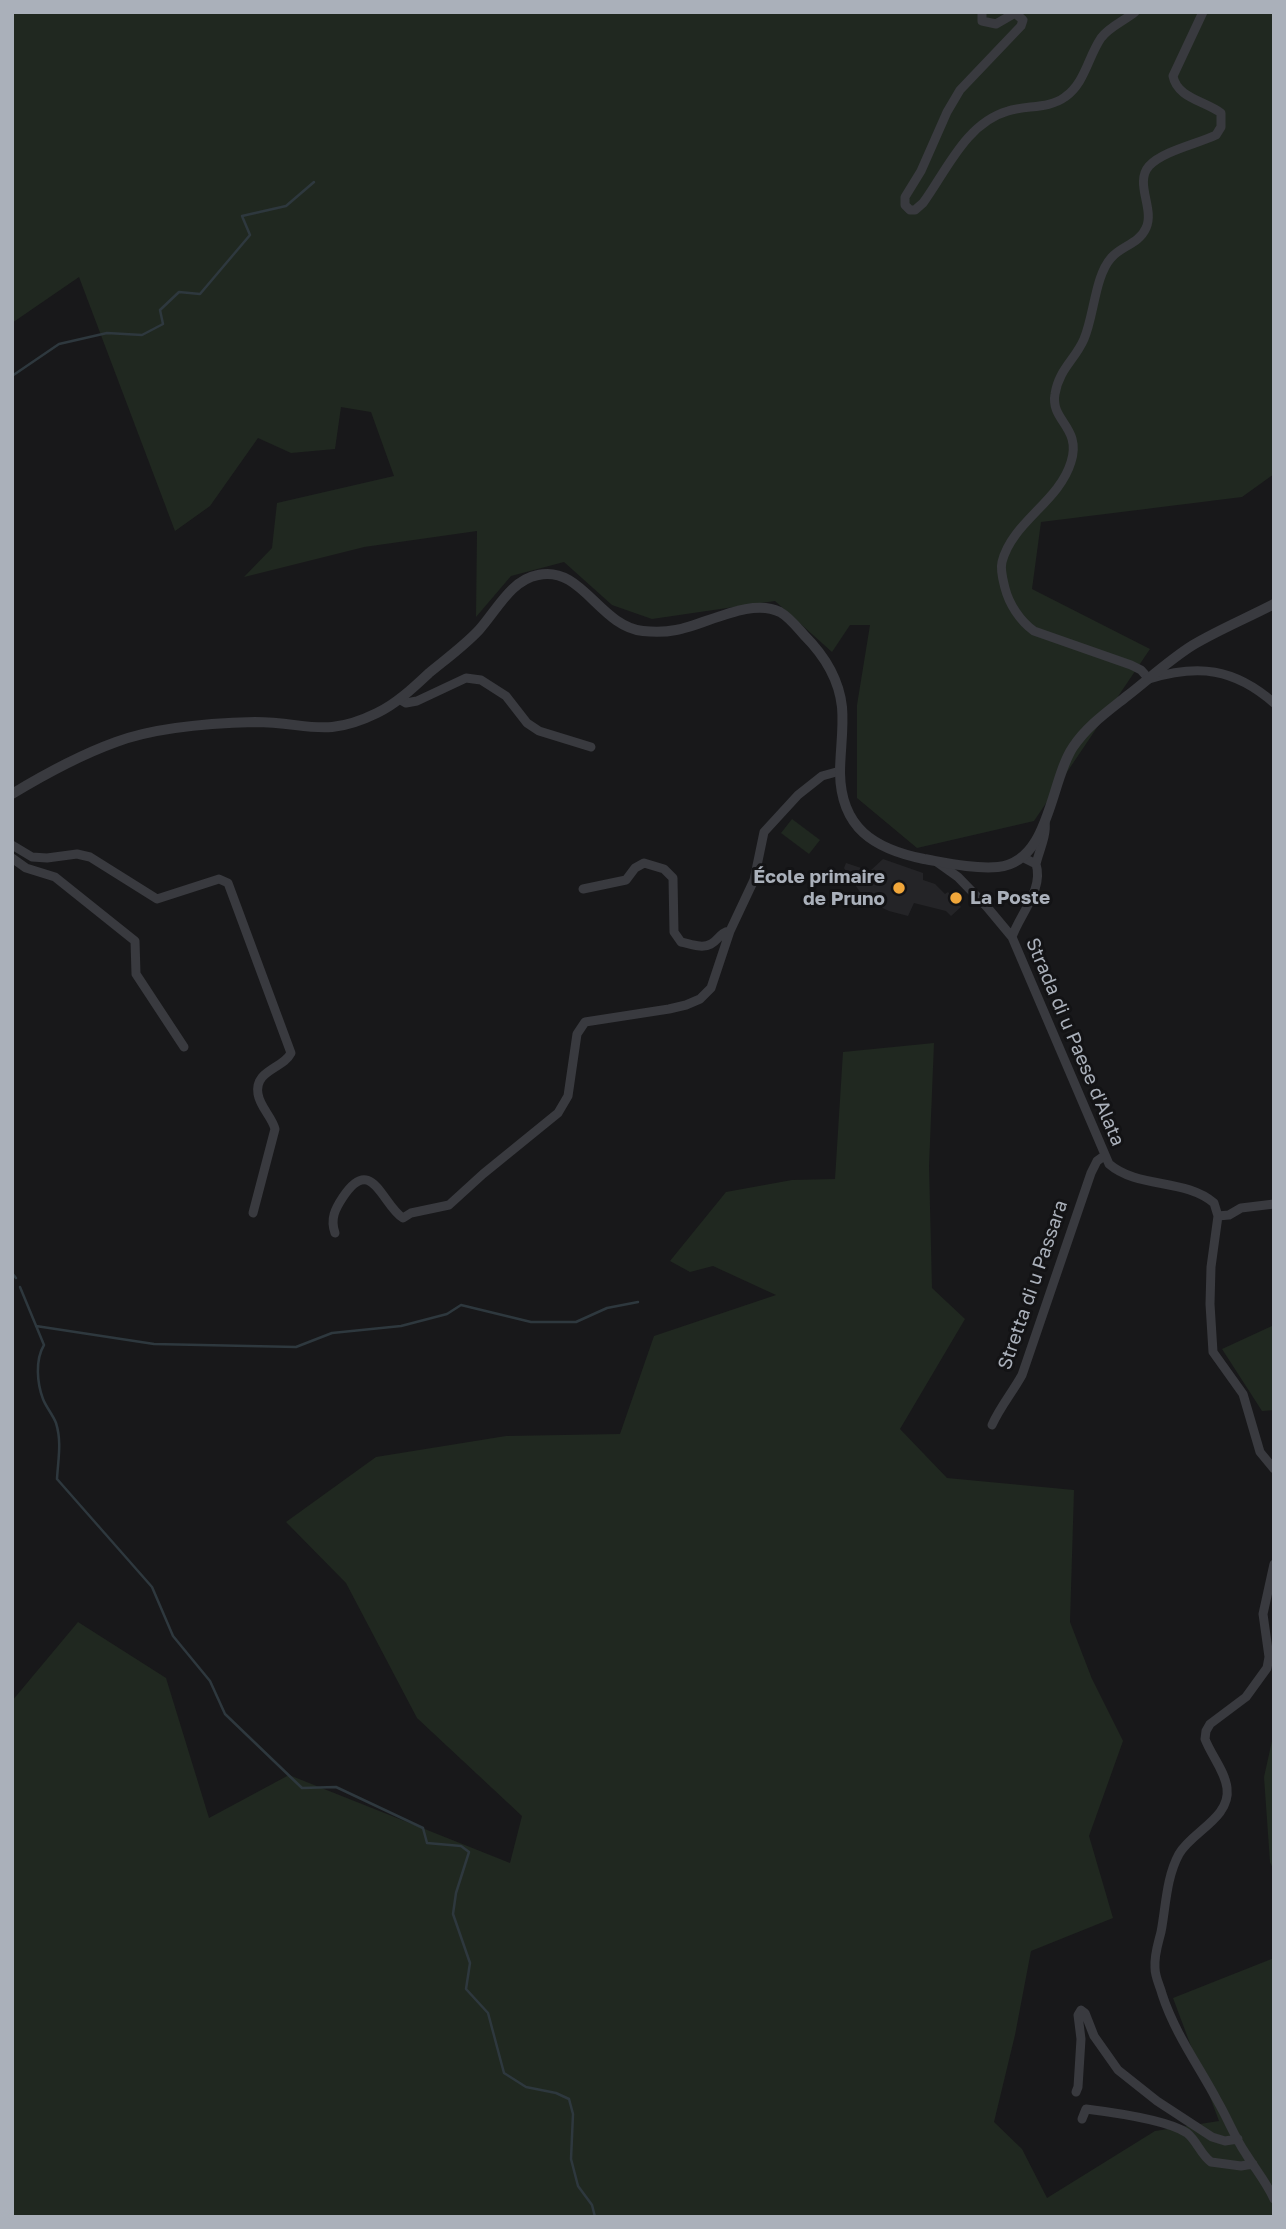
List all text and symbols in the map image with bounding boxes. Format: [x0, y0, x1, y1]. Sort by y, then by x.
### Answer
place label: École primaire de Pruno [753, 866, 885, 910]
marker: École primaire de Pruno [891, 880, 907, 896]
place label: La Poste [970, 887, 1050, 909]
marker: La Poste [948, 890, 964, 906]
street label: Strada di u Paese d'Alata [1021, 935, 1129, 1149]
street label: Stretta di u Passara [993, 1197, 1073, 1373]

